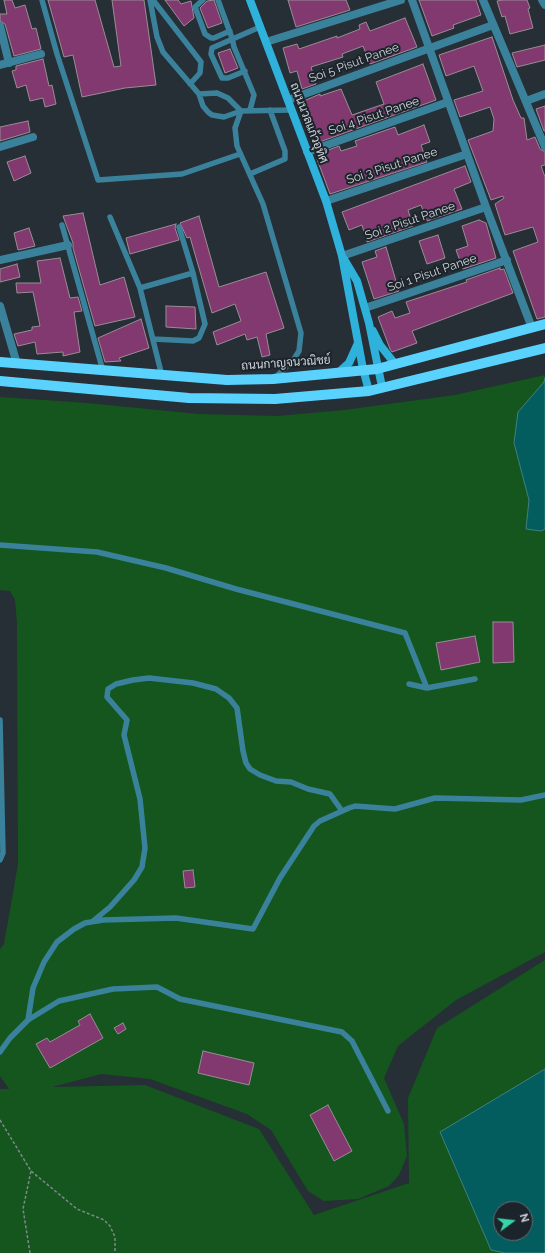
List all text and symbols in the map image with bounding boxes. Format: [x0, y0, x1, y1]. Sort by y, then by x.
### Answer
street label: Soi 5 Pisut Panee [307, 40, 401, 86]
street label: ถนนนวลแก้วอุทิศ [287, 81, 331, 165]
street label: Soi 4 Pisut Panee [327, 94, 421, 138]
street label: Soi 3 Pisut Panee [345, 145, 439, 187]
street label: Soi 2 Pisut Panee [363, 199, 457, 243]
street label: Soi 1 Pisut Panee [386, 251, 478, 295]
street label: ถนนกาญจนวณิชย์ [241, 353, 331, 373]
north arrow [493, 1201, 533, 1241]
text: N [517, 1212, 531, 1224]

